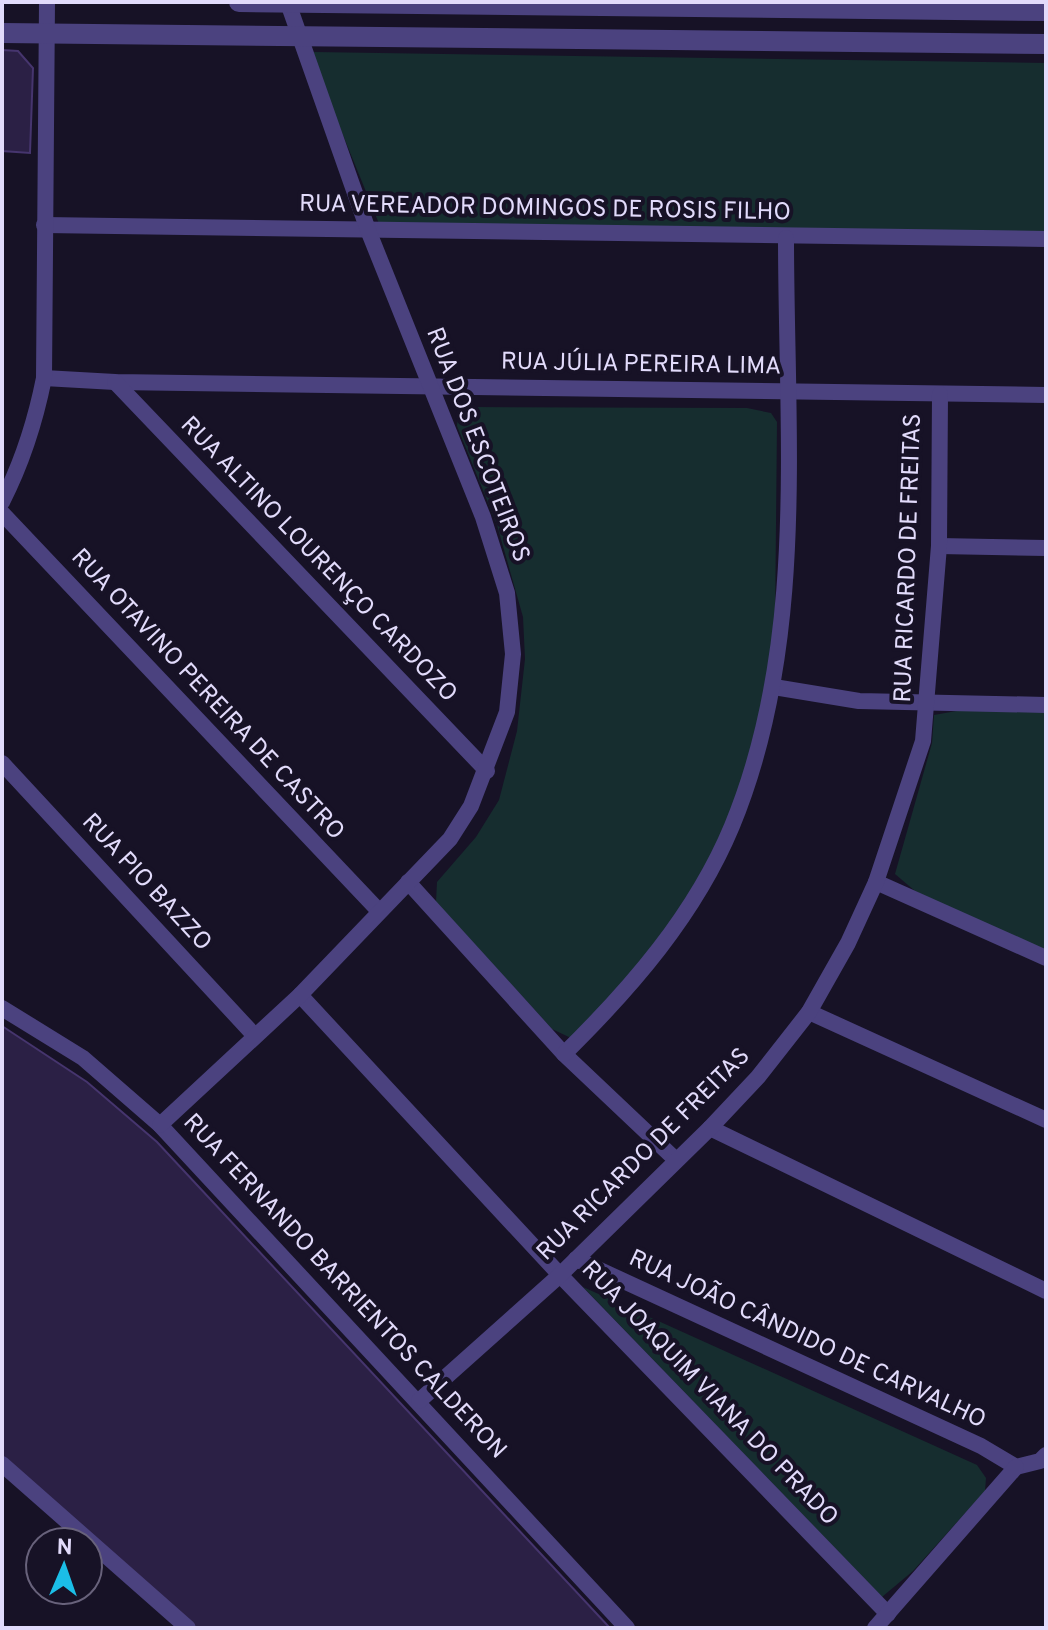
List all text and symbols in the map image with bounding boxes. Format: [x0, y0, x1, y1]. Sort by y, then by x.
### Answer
street label: RUA VEREADOR DOMINGOS DE ROSIS FILHO [299, 190, 791, 228]
street label: RUA DOS ESCOTEIROS [418, 323, 536, 567]
street label: RUA JÚLIA PEREIRA LIMA [501, 346, 781, 382]
street label: RUA ALTINO LOURENÇO CARDOZO [173, 411, 463, 709]
street label: RUA RICARDO DE FREITAS [889, 413, 929, 703]
street label: RUA OTAVINO PEREIRA DE CASTRO [64, 543, 350, 847]
street label: RUA PIO BAZZO [75, 808, 217, 958]
street label: RUA RICARDO DE FREITAS [531, 1042, 757, 1268]
street label: RUA FERNANDO BARRIENTOS CALDERON [176, 1108, 512, 1466]
street label: RUA JOÃO CÂNDIDO DE CARVALHO [624, 1242, 991, 1436]
street label: RUA JOAQUIM VIANA DO PRADO [574, 1255, 844, 1533]
north arrow [24, 1526, 104, 1606]
text: N [56, 1535, 73, 1562]

